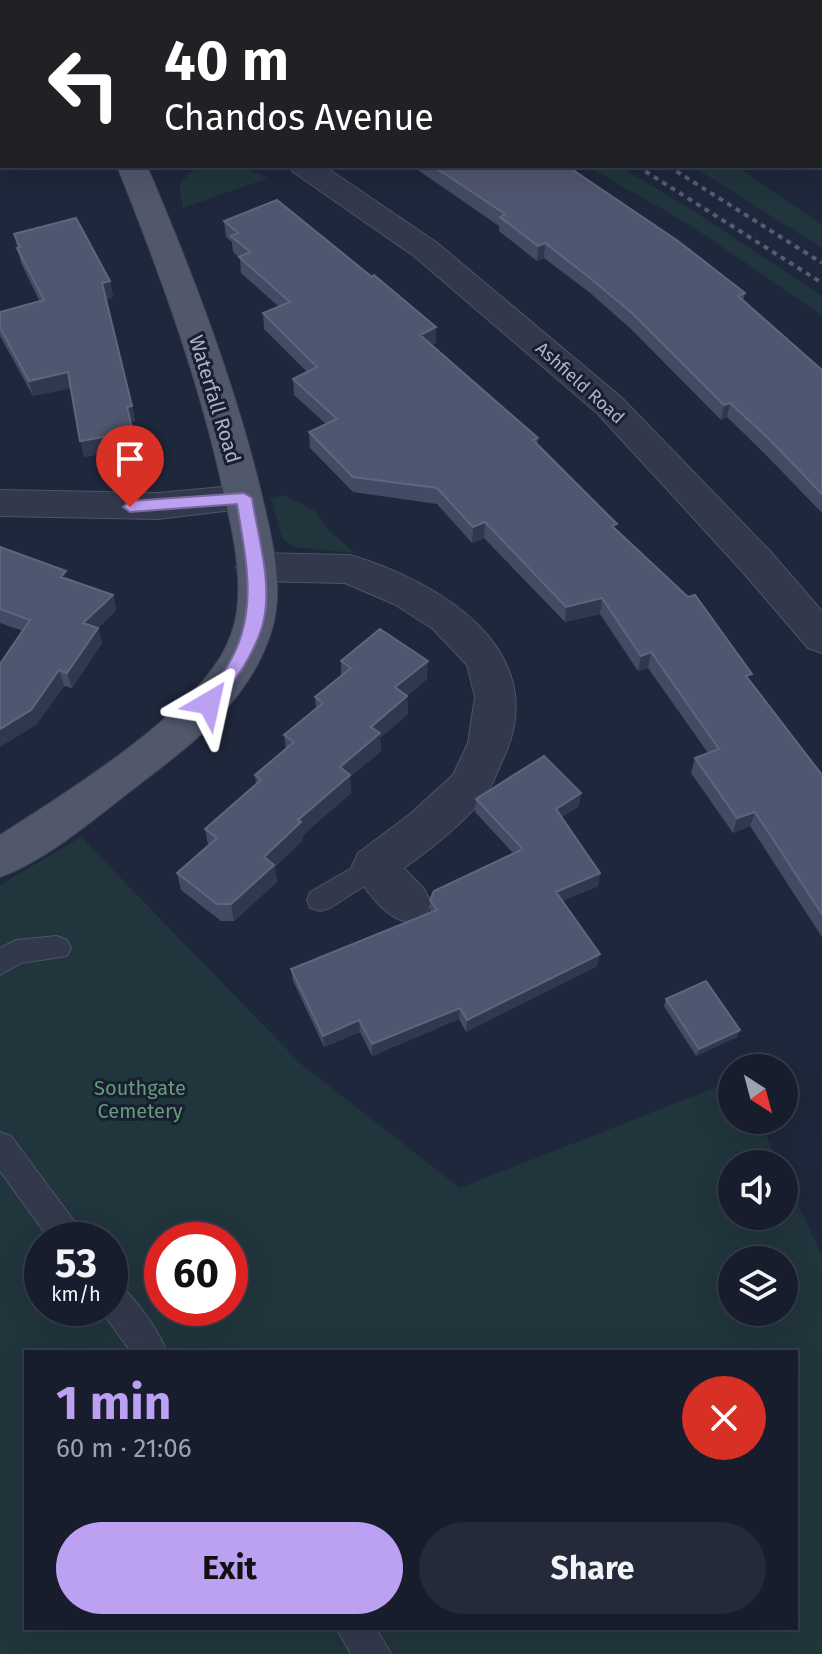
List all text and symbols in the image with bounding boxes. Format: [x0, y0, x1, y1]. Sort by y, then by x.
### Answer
text: 40 m [164, 28, 289, 95]
icon: left [32, 32, 136, 136]
text: Chandos Avenue [164, 96, 434, 140]
street label: Waterfall Road [184, 332, 246, 466]
street label: Ashfield Road [531, 337, 629, 429]
pin [96, 425, 164, 507]
icon: arrive [108, 437, 152, 481]
position arrow [167, 661, 251, 745]
north arrow [718, 1054, 798, 1134]
map controls [718, 1054, 798, 1326]
park label: Southgate Cemetery [94, 1076, 186, 1123]
button: sound [718, 1150, 798, 1230]
speed limit sign: 60 [144, 1222, 248, 1326]
text: 53 [55, 1240, 97, 1288]
button: layers [718, 1246, 798, 1326]
text: km/h [51, 1282, 101, 1306]
text: 1 min [56, 1374, 171, 1432]
button: close [682, 1376, 766, 1460]
text: 60 m · 21:06 [56, 1433, 192, 1464]
button: Exit [56, 1522, 403, 1614]
button: Share [419, 1522, 766, 1614]

